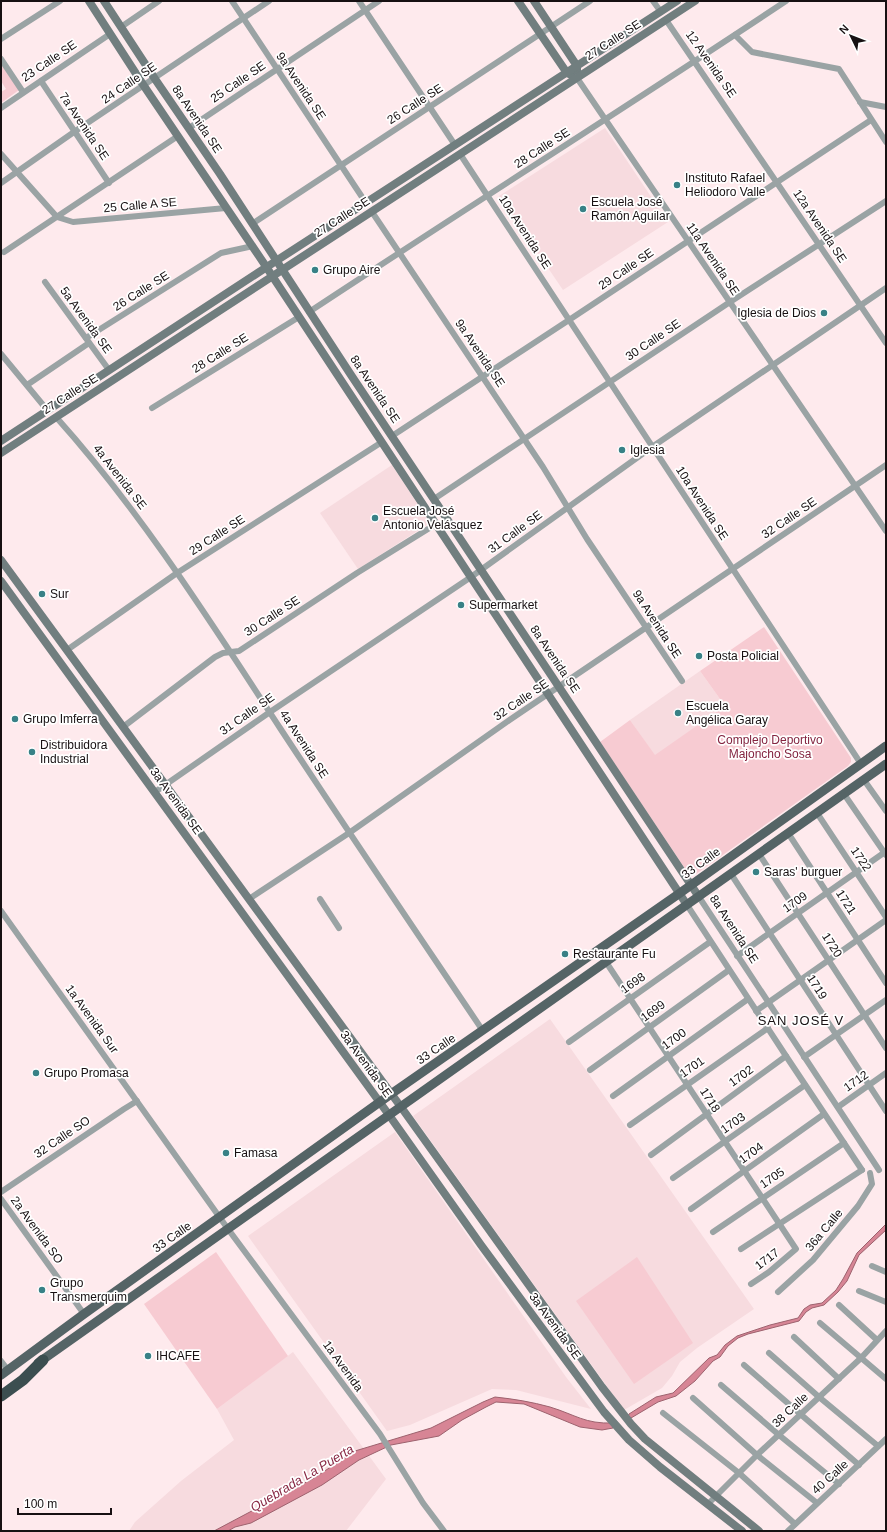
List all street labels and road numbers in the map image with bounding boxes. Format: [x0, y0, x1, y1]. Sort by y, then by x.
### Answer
street label: 27 Calle SE [583, 17, 643, 63]
street label: 12 Avenida SE [683, 28, 739, 100]
street label: 23 Calle SE [19, 37, 79, 85]
street label: 9a Avenida SE [273, 50, 329, 122]
street label: 25 Calle SE [208, 58, 268, 106]
street label: 24 Calle SE [99, 59, 159, 107]
street label: 26 Calle SE [385, 81, 445, 127]
street label: 8a Avenida SE [169, 83, 225, 155]
street label: 7a Avenida SE [56, 90, 112, 162]
street label: 28 Calle SE [512, 125, 572, 171]
street label: 12a Avenida SE [790, 187, 850, 265]
street label: 10a Avenida SE [496, 192, 554, 272]
street label: 27 Calle SE [312, 194, 372, 240]
street label: 25 Calle A SE [103, 195, 177, 215]
street label: 11a Avenida SE [684, 220, 742, 298]
street label: 29 Calle SE [596, 245, 656, 293]
street label: 26 Calle SE [110, 268, 172, 314]
street label: 5a Avenida SE [57, 284, 115, 356]
street label: 30 Calle SE [623, 316, 683, 364]
street label: 9a Avenida SE [452, 317, 508, 389]
street label: 28 Calle SE [189, 330, 251, 376]
street label: 8a Avenida SE [347, 353, 403, 425]
street label: 27 Calle SE [40, 371, 100, 417]
street label: 4a Avenida SE [90, 442, 150, 512]
street label: 10a Avenida SE [673, 463, 731, 543]
street label: 32 Calle SE [759, 494, 819, 542]
street label: 31 Calle SE [485, 508, 545, 556]
street label: 29 Calle SE [187, 512, 247, 558]
street label: 9a Avenida SE [630, 587, 684, 661]
street label: 30 Calle SE [242, 593, 302, 639]
street label: 8a Avenida SE [527, 623, 583, 695]
street label: 32 Calle SE [491, 676, 551, 724]
street label: 31 Calle SE [217, 690, 277, 738]
street label: 4a Avenida SE [277, 707, 331, 781]
street label: 3a Avenida SE [147, 765, 205, 837]
street label: 33 Calle [679, 844, 723, 882]
street label: 1722 [848, 844, 874, 874]
street label: 1721 [833, 887, 859, 917]
street label: 1709 [780, 888, 810, 915]
street label: 8a Avenida SE [707, 892, 761, 966]
street label: 1720 [819, 930, 845, 960]
street label: 1698 [618, 969, 648, 996]
street label: 1719 [804, 972, 830, 1002]
street label: 1a Avenida Sur [62, 982, 122, 1056]
street label: 1699 [638, 997, 668, 1025]
street label: 1700 [659, 1025, 689, 1053]
street label: 3a Avenida SE [337, 1028, 395, 1100]
street label: 33 Calle [414, 1031, 458, 1067]
street label: 1701 [677, 1053, 707, 1080]
street label: 1702 [726, 1062, 756, 1090]
street label: 1712 [841, 1067, 871, 1094]
street label: 1718 [697, 1085, 723, 1115]
street label: 1703 [718, 1109, 748, 1136]
street label: 32 Calle SO [31, 1113, 93, 1161]
street label: 1704 [736, 1139, 766, 1167]
street label: 1705 [757, 1165, 787, 1191]
street label: 2a Avenida SO [8, 1194, 66, 1266]
street label: 36a Calle [802, 1206, 846, 1254]
street label: 33 Calle [150, 1218, 194, 1255]
street label: 1717 [752, 1245, 782, 1273]
street label: 3a Avenida SE [526, 1290, 584, 1362]
street label: 1a Avenida [320, 1338, 366, 1394]
street label: 38 Calle [769, 1390, 811, 1430]
street label: 40 Calle [809, 1457, 851, 1497]

